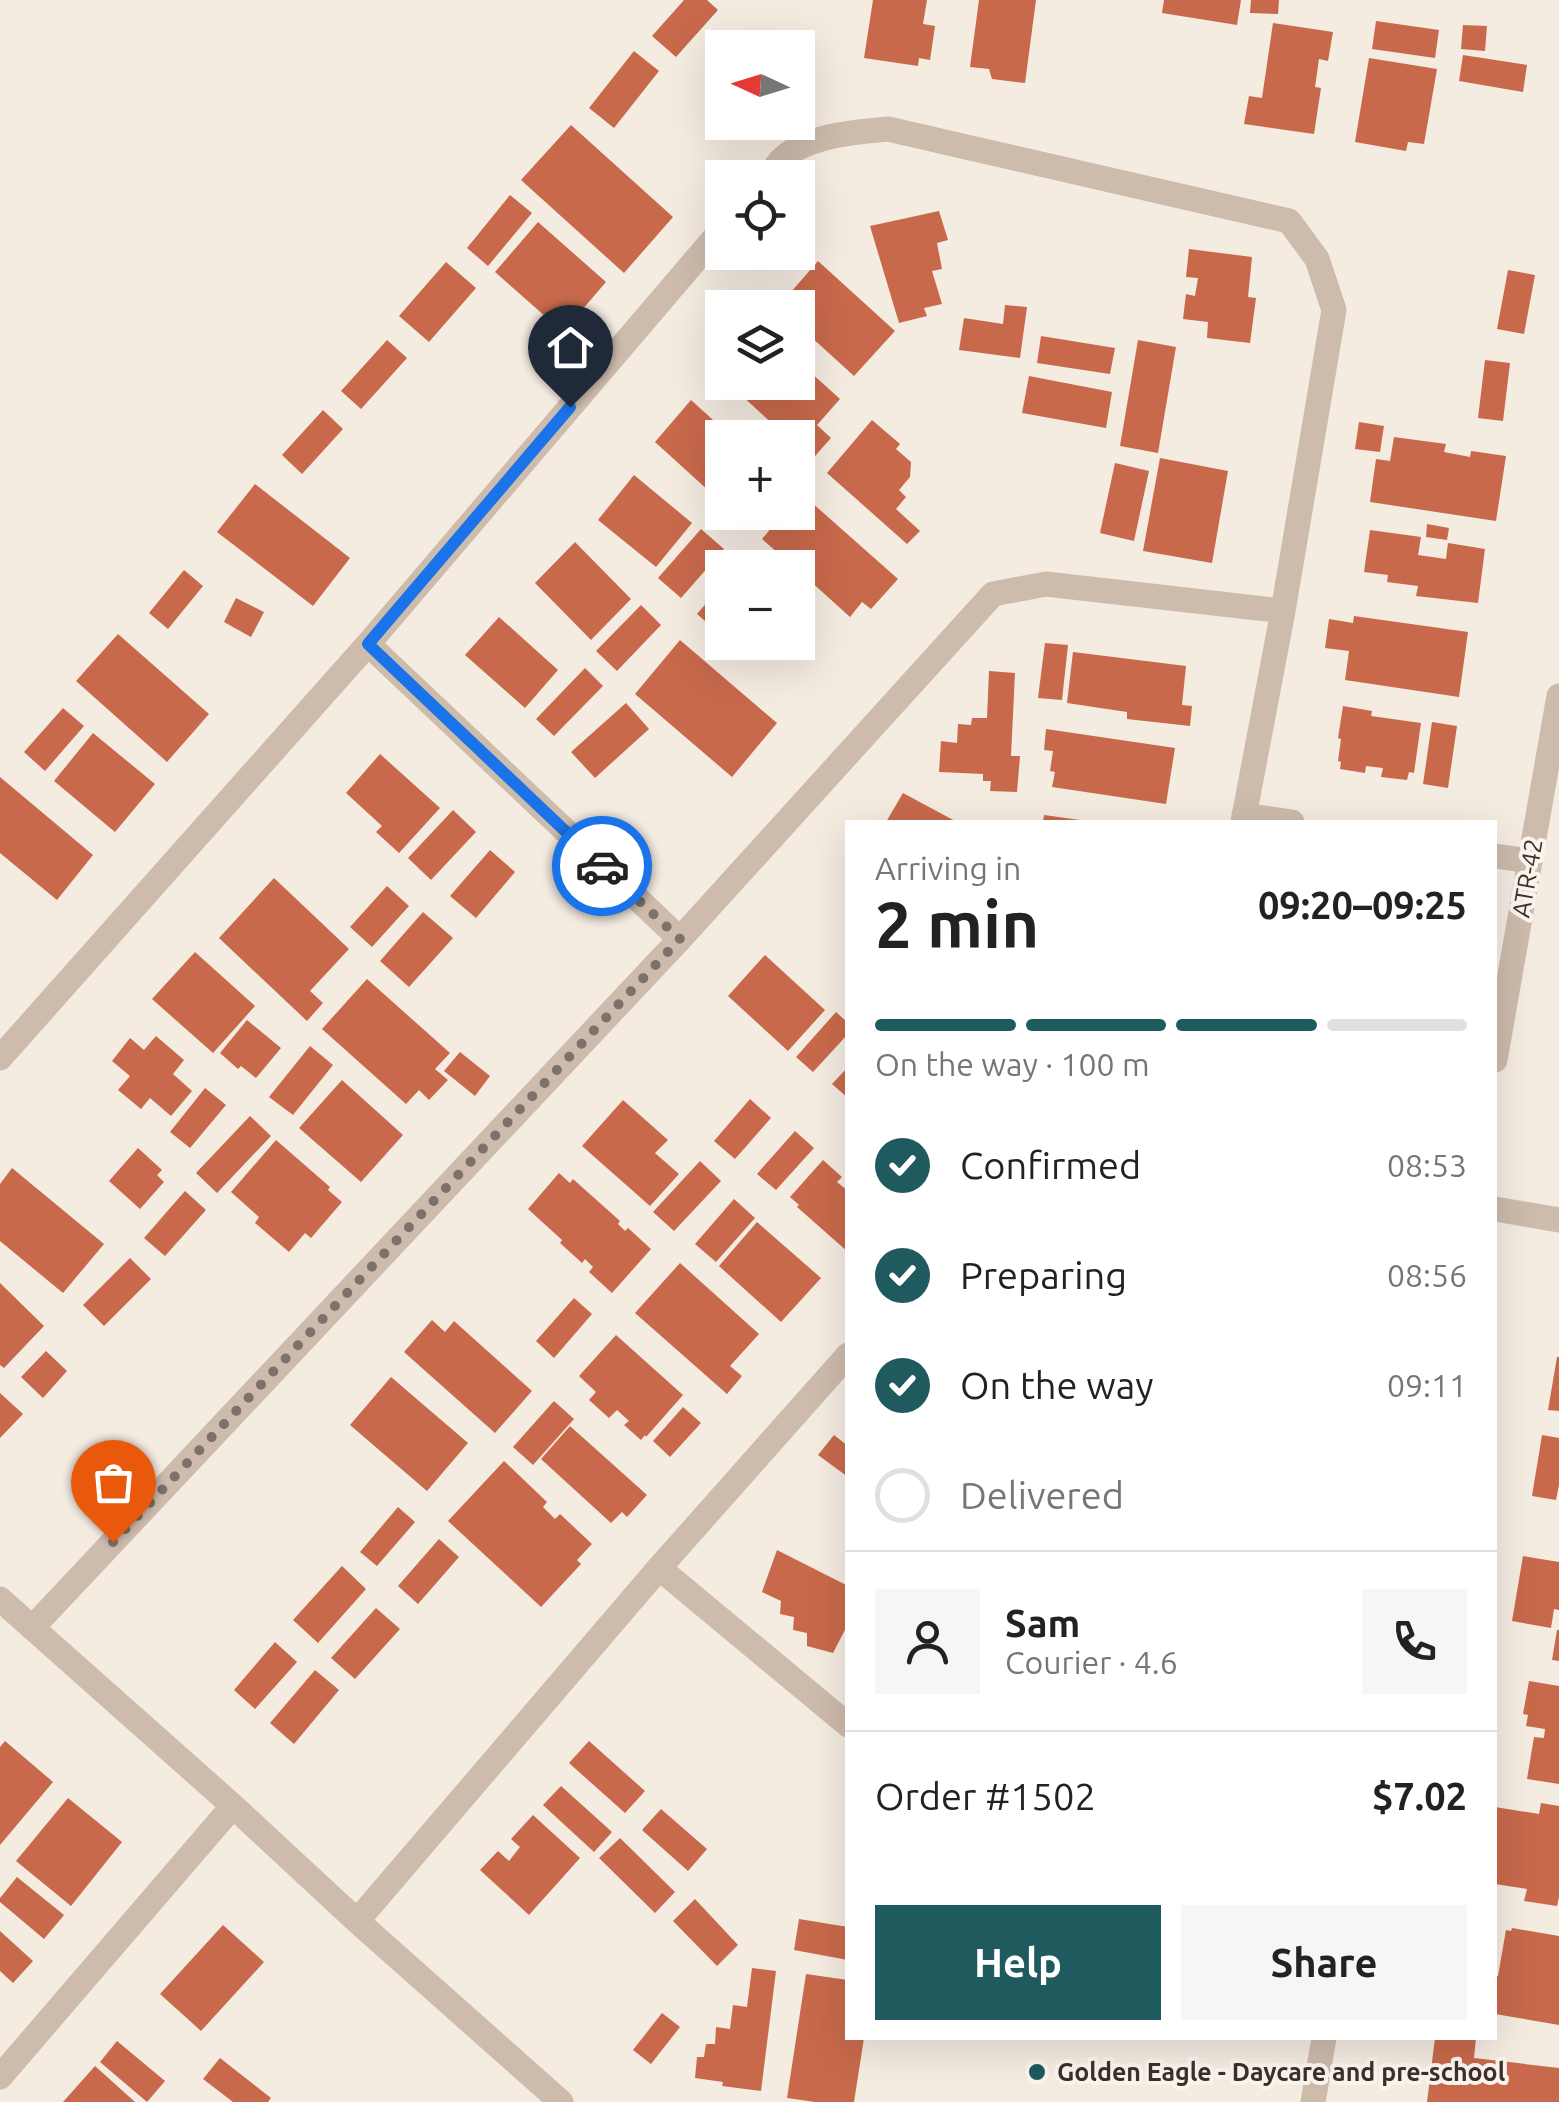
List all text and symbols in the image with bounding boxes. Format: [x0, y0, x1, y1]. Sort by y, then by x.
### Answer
north arrow [705, 30, 815, 140]
map controls [705, 30, 815, 660]
button: locate [705, 160, 815, 270]
button: layers [705, 290, 815, 400]
pin [528, 305, 613, 408]
icon: home [543, 320, 598, 375]
button: + [705, 420, 815, 530]
button: − [705, 550, 815, 660]
courier [552, 816, 652, 916]
street label: ATR-42 [1506, 836, 1548, 920]
icon: car [575, 839, 630, 894]
text: Arriving in [875, 850, 1021, 886]
text: 09:20–09:25 [1258, 884, 1467, 926]
text: 2 min [875, 887, 1039, 960]
text: On the way · 100 m [875, 1046, 1150, 1082]
icon: check [875, 1138, 930, 1193]
text: Confirmed [960, 1144, 1141, 1186]
text: 08:53 [1387, 1147, 1467, 1183]
icon: check [875, 1248, 930, 1303]
text: Preparing [960, 1254, 1127, 1296]
text: 08:56 [1387, 1257, 1467, 1293]
icon: check [875, 1358, 930, 1413]
text: On the way [960, 1364, 1153, 1406]
text: 09:11 [1387, 1367, 1467, 1403]
pin [71, 1440, 156, 1543]
icon: bag [86, 1455, 141, 1510]
text: Delivered [960, 1474, 1124, 1516]
button: person [875, 1589, 980, 1694]
button: phone [1362, 1589, 1467, 1694]
text: Sam [1005, 1602, 1080, 1644]
text: Courier · 4.6 [1005, 1644, 1178, 1680]
text: Order #1502 [875, 1775, 1096, 1817]
text: $7.02 [1372, 1775, 1467, 1817]
button: Help [875, 1905, 1161, 2020]
button: Share [1181, 1905, 1467, 2020]
place label: Golden Eagle - Daycare and pre-school [1057, 2058, 1506, 2086]
marker: Golden Eagle - Daycare and pre-school [1026, 2061, 1048, 2083]

